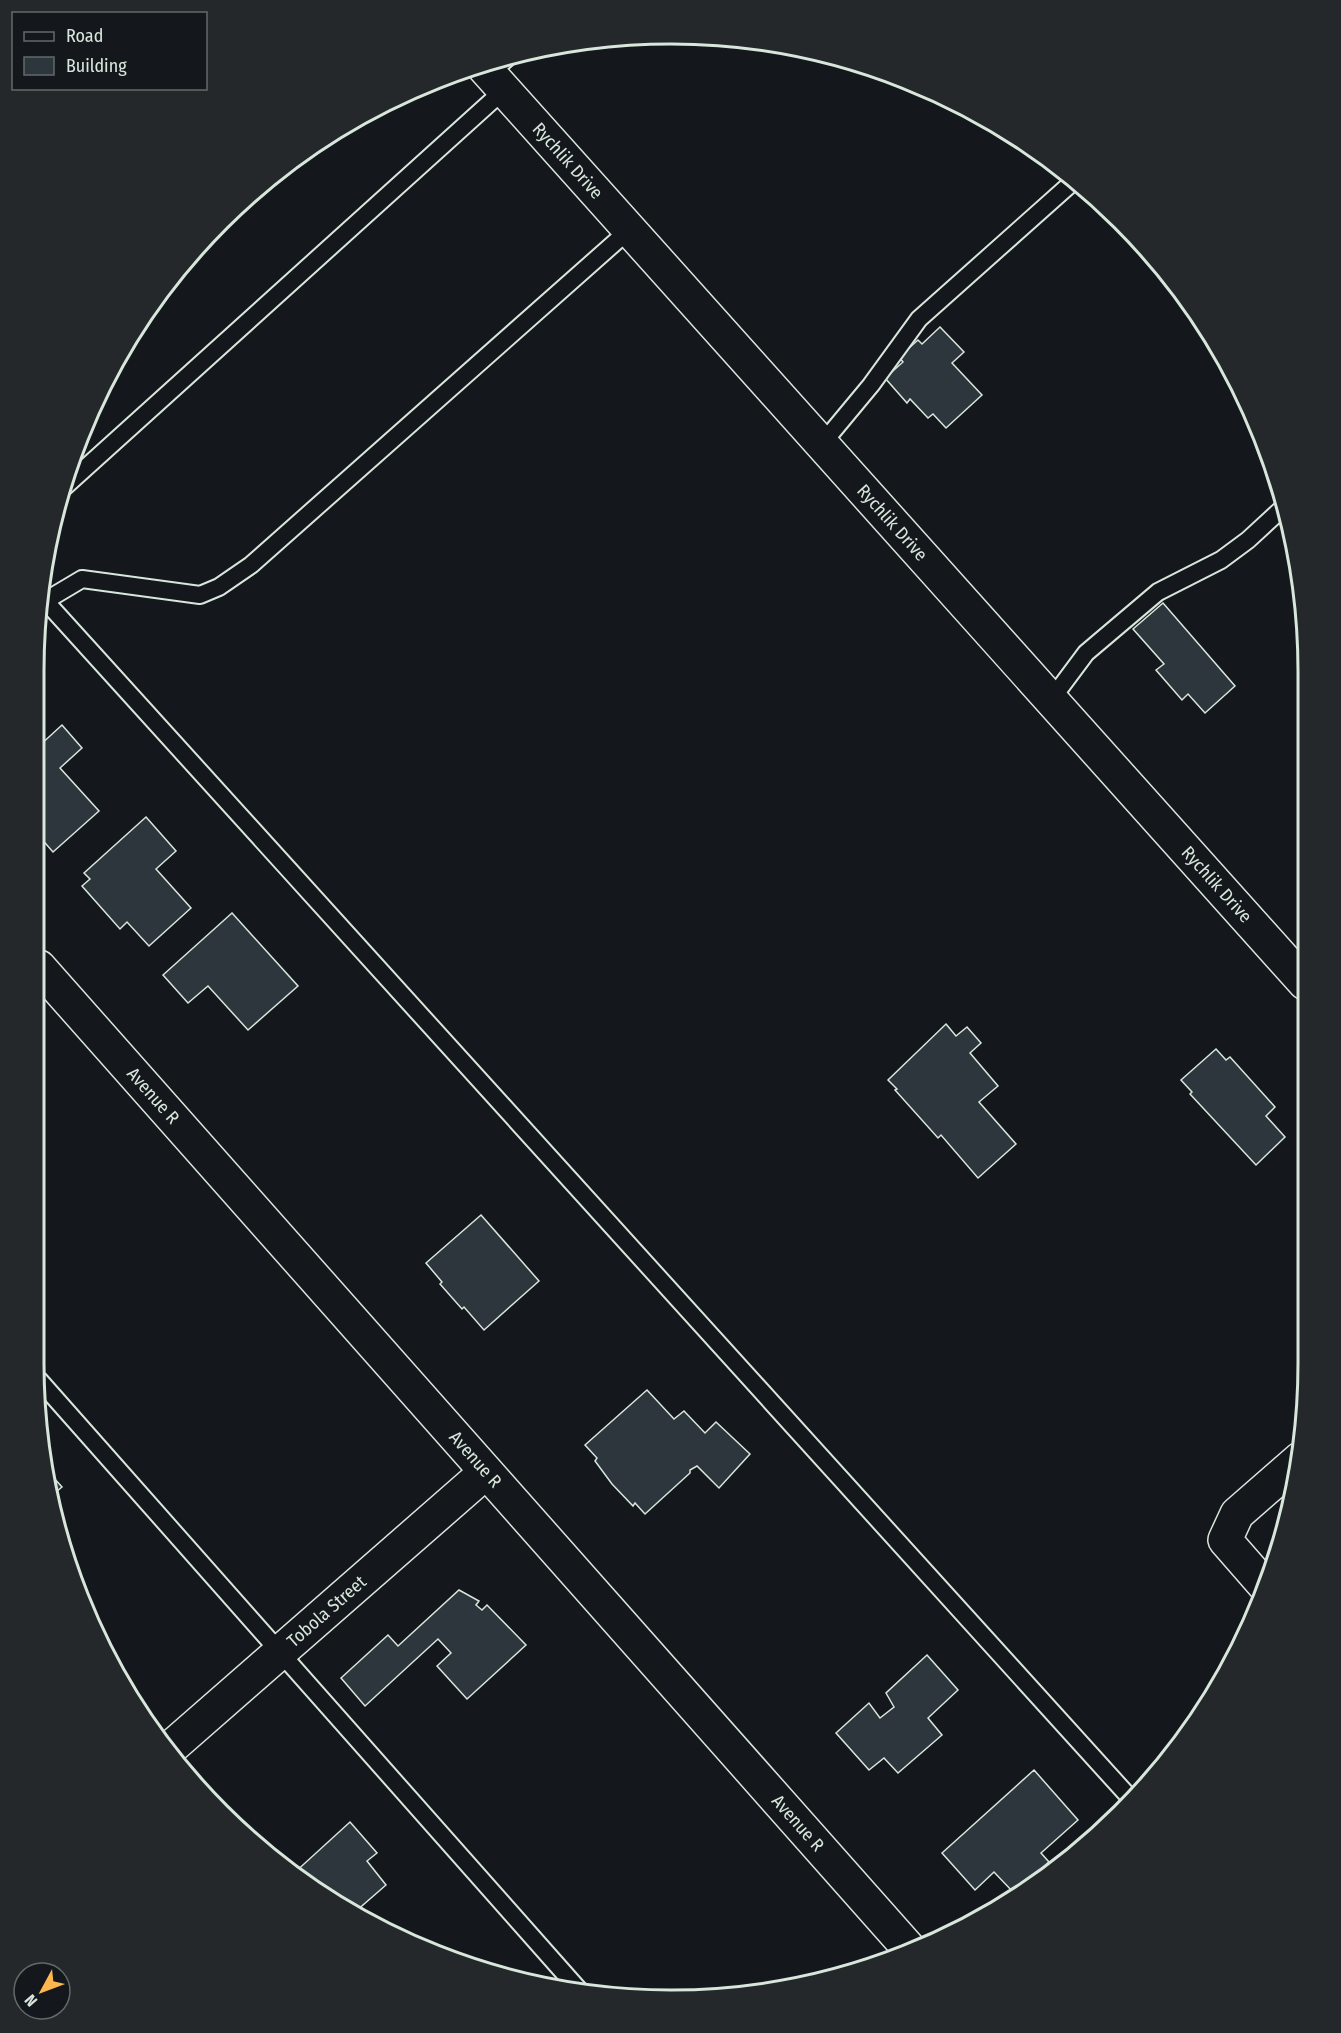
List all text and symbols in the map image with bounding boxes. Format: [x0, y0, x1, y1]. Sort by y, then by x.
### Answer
legend [12, 12, 207, 90]
text: Road [66, 25, 103, 47]
text: Building [66, 55, 127, 77]
street label: Rychlik Drive [528, 118, 608, 204]
street label: Rychlik Drive [852, 480, 932, 565]
street label: Rychlik Drive [1177, 842, 1257, 927]
street label: Avenue R [122, 1063, 184, 1129]
street label: Avenue R [445, 1427, 506, 1492]
street label: Tobola Street [282, 1571, 371, 1652]
street label: Avenue R [767, 1790, 829, 1856]
north arrow [12, 1961, 72, 2021]
text: N [21, 1991, 41, 2010]

